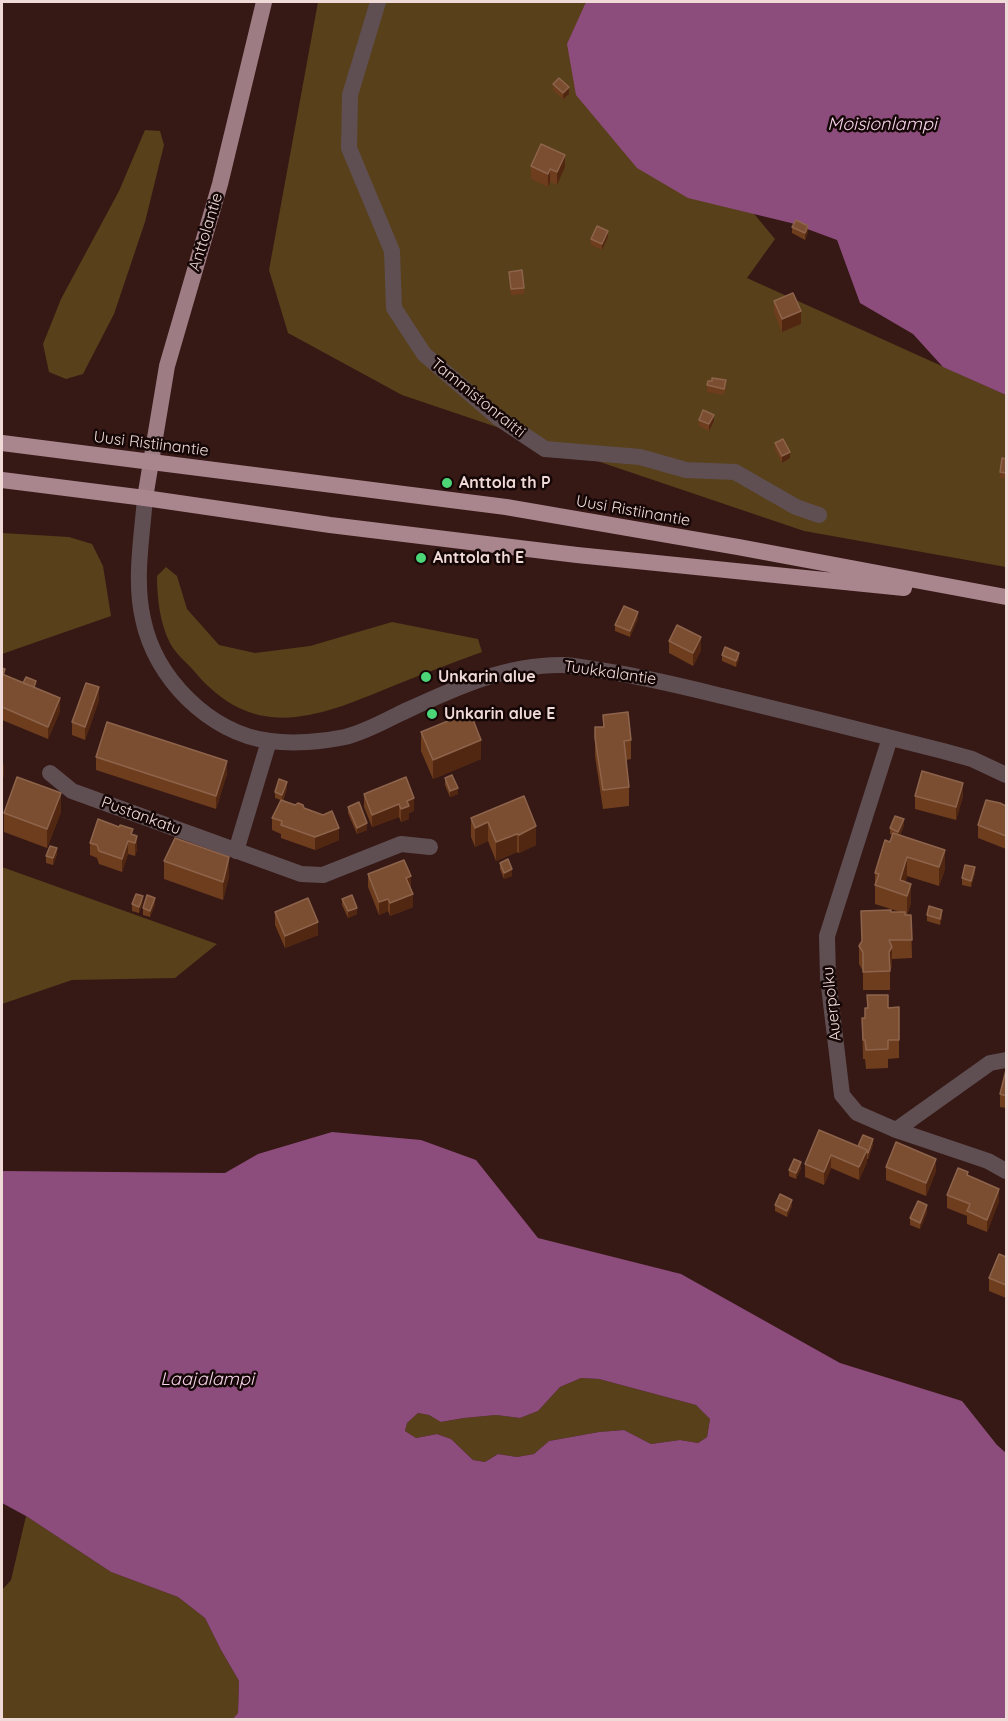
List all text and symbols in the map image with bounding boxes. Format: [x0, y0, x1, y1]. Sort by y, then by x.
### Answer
water label: Moisionlampi [827, 114, 937, 136]
street label: Anttolantie [185, 191, 227, 273]
street label: Tammistonraitti [427, 354, 529, 442]
street label: Uusi Ristiinantie [92, 427, 210, 461]
place label: Anttola th P [459, 473, 551, 493]
marker: Anttola th P [440, 476, 454, 490]
street label: Uusi Ristiinantie [574, 491, 692, 531]
place label: Anttola th E [433, 548, 524, 568]
marker: Anttola th E [414, 551, 428, 565]
street label: Tuukkalantie [563, 657, 657, 689]
place label: Unkarin alue [438, 667, 536, 687]
marker: Unkarin alue [419, 670, 433, 684]
place label: Unkarin alue E [444, 704, 555, 724]
marker: Unkarin alue E [425, 707, 439, 721]
street label: Pustankatu [99, 793, 183, 839]
street label: Auerpolku [819, 966, 845, 1042]
water label: Laajalampi [160, 1369, 254, 1391]

